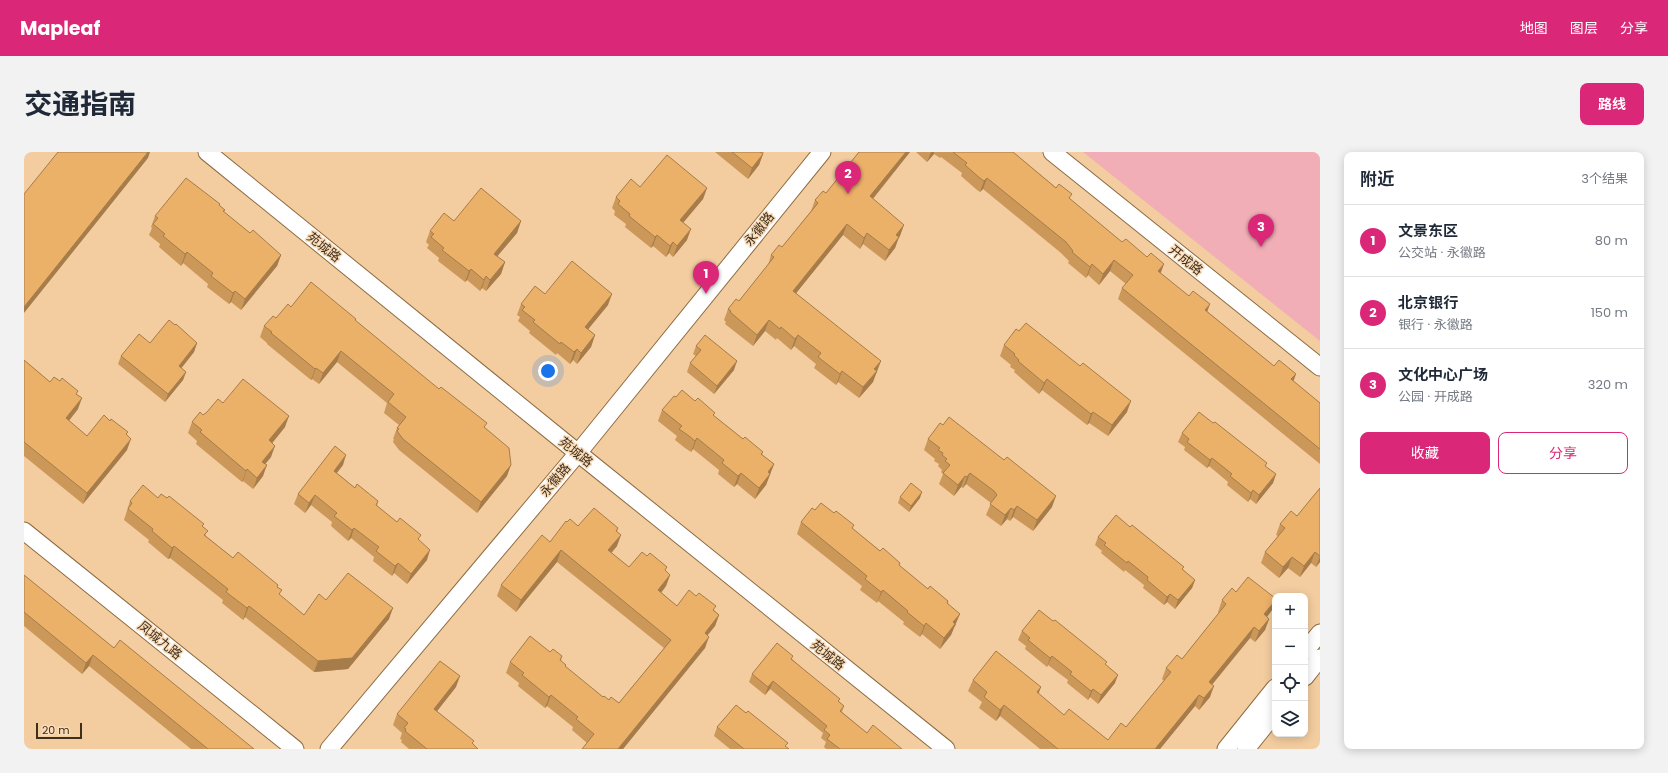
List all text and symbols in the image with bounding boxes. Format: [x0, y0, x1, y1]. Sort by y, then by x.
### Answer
text: Mapleaf [20, 15, 100, 42]
text: 地图 [1520, 18, 1548, 38]
text: 图层 [1570, 18, 1598, 38]
text: 分享 [1620, 18, 1648, 38]
button: 路线 [1580, 83, 1644, 125]
text: 交通指南 [24, 85, 136, 124]
pin: 2 [835, 161, 861, 194]
text: 附近 [1360, 167, 1394, 191]
text: 3个结果 [1581, 169, 1628, 188]
street label: 永徽路 [739, 208, 779, 250]
pin: 3 [1248, 214, 1274, 247]
text: 文景东区 [1398, 220, 1458, 241]
street label: 苑城路 [303, 227, 345, 267]
text: 1 [1371, 231, 1375, 250]
text: 80 m [1595, 231, 1628, 250]
street label: 开成路 [1165, 240, 1207, 280]
text: 公交站 · 永徽路 [1398, 243, 1486, 262]
pin: 1 [693, 261, 719, 294]
text: 北京银行 [1398, 292, 1458, 313]
text: 2 [1369, 303, 1377, 322]
text: 150 m [1591, 303, 1628, 322]
text: 银行 · 永徽路 [1398, 315, 1473, 334]
your location [538, 361, 558, 381]
text: 文化中心广场 [1398, 364, 1488, 385]
text: 3 [1369, 375, 1377, 394]
text: 320 m [1588, 375, 1628, 394]
text: 公园 · 开成路 [1398, 387, 1473, 406]
street label: 苑城路 [555, 432, 597, 472]
button: 收藏 [1360, 432, 1490, 474]
button: 分享 [1498, 432, 1628, 474]
street label: 永徽路 [535, 459, 575, 501]
map controls [1272, 593, 1308, 737]
button: + [1272, 593, 1308, 629]
street label: 凤城九路 [134, 616, 186, 664]
button: − [1272, 629, 1308, 665]
street label: 苑城路 [807, 635, 849, 675]
button: locate [1272, 665, 1308, 701]
button: layers [1272, 701, 1308, 737]
scale bar [36, 721, 82, 740]
text: 20 m [42, 722, 70, 738]

